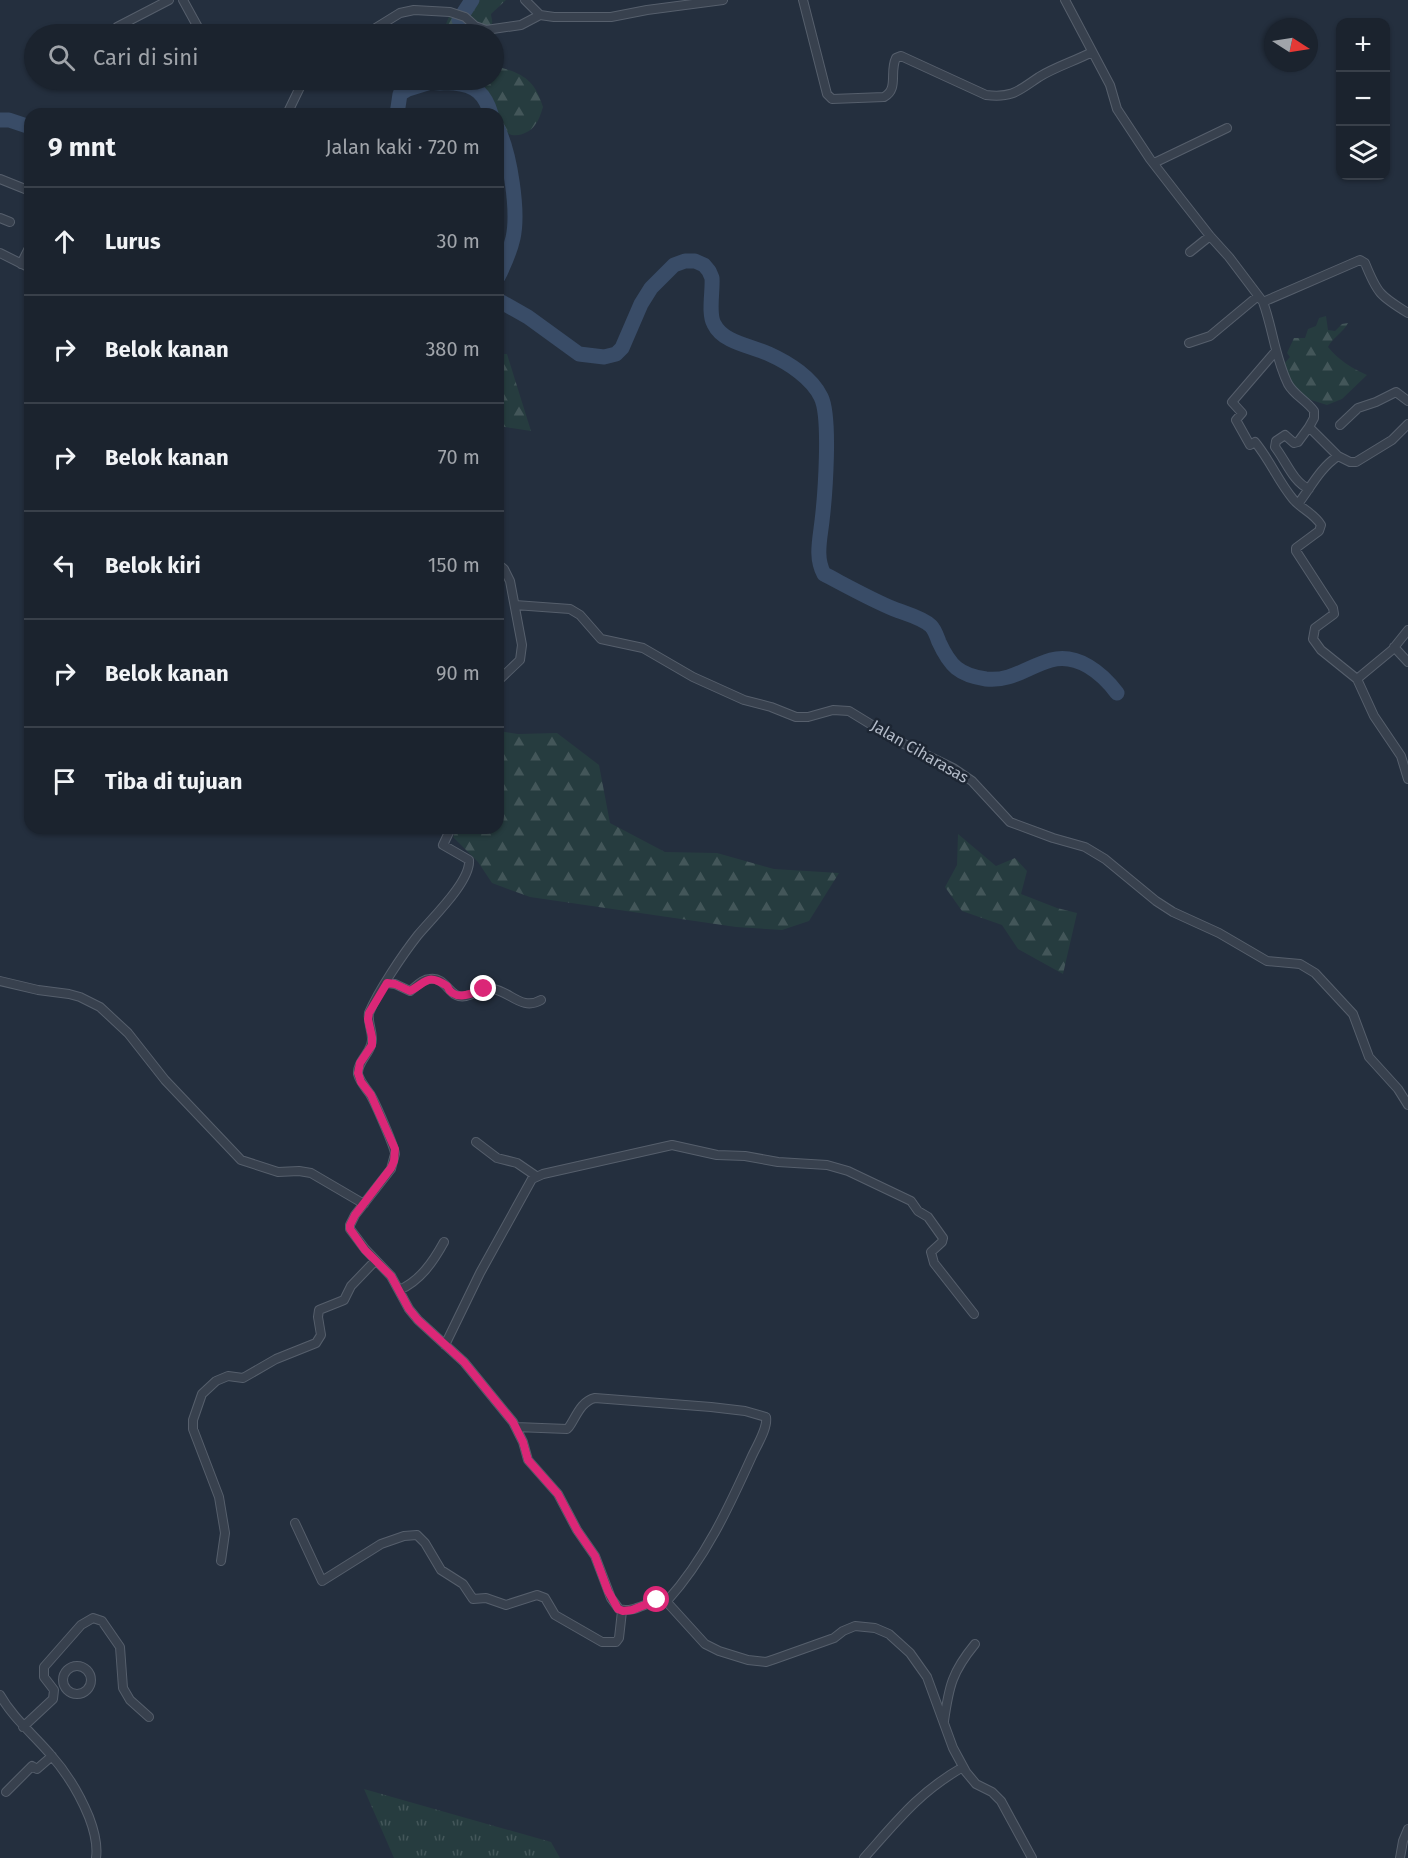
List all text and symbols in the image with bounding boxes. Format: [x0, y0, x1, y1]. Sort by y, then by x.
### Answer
north arrow [1264, 18, 1318, 72]
map controls [1336, 18, 1390, 180]
button: + [1336, 18, 1390, 72]
search box [24, 24, 504, 90]
icon: search [45, 41, 78, 74]
text: Cari di sini [93, 44, 198, 71]
button: − [1336, 72, 1390, 126]
button: layers [1336, 126, 1390, 180]
text: 9 mnt [48, 132, 116, 163]
text: Jalan kaki · 720 m [325, 135, 480, 159]
icon: ahead [48, 225, 81, 258]
text: Lurus [105, 228, 161, 255]
text: 30 m [436, 229, 480, 253]
icon: right [48, 333, 81, 366]
text: Belok kanan [105, 336, 229, 363]
text: 380 m [425, 337, 480, 361]
icon: right [48, 441, 81, 474]
text: Belok kanan [105, 444, 229, 471]
text: 70 m [438, 445, 480, 469]
icon: left [48, 549, 81, 582]
text: Belok kiri [105, 552, 201, 579]
text: 150 m [428, 553, 480, 577]
icon: right [48, 657, 81, 690]
text: Belok kanan [105, 660, 229, 687]
text: 90 m [436, 661, 480, 685]
street label: Jalan Ciharasas [868, 716, 972, 787]
icon: arrive [48, 765, 81, 798]
text: Tiba di tujuan [105, 768, 242, 795]
route end [470, 975, 496, 1001]
route start [643, 1586, 669, 1612]

